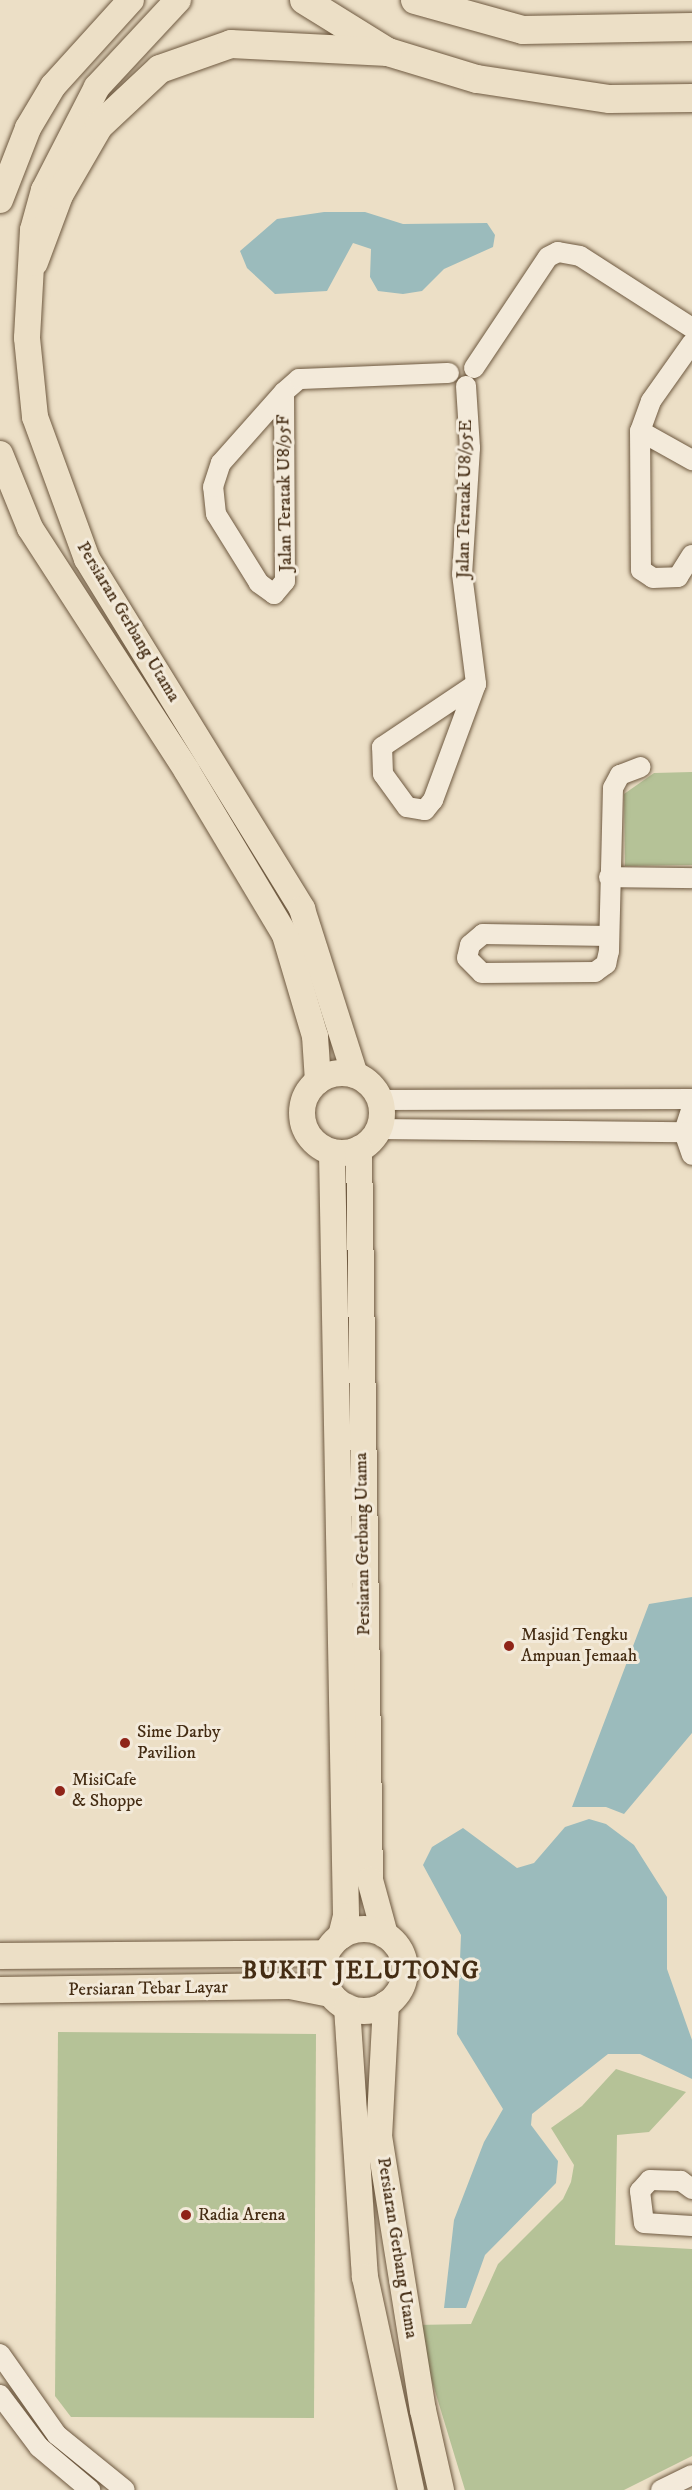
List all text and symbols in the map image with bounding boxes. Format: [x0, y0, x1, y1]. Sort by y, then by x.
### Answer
street label: Jalan Teratak U8/95F [273, 414, 297, 572]
street label: Jalan Teratak U8/95E [453, 419, 477, 579]
street label: Persiaran Gerbang Utama [72, 538, 184, 706]
street label: Persiaran Gerbang Utama [351, 1452, 375, 1636]
place label: Masjid Tengku Ampuan Jemaah [521, 1625, 637, 1668]
marker: Masjid Tengku Ampuan Jemaah [502, 1639, 516, 1653]
place label: Sime Darby Pavilion [137, 1722, 221, 1764]
marker: Sime Darby Pavilion [118, 1736, 132, 1750]
place label: MisiCafe & Shoppe [72, 1770, 143, 1812]
marker: MisiCafe & Shoppe [53, 1784, 67, 1798]
district label: BUKIT JELUTONG [242, 1958, 480, 1986]
street label: Persiaran Tebar Layar [68, 1977, 228, 2001]
street label: Persiaran Gerbang Utama [372, 2156, 422, 2340]
place label: Radia Arena [198, 2204, 285, 2226]
marker: Radia Arena [179, 2208, 193, 2222]

